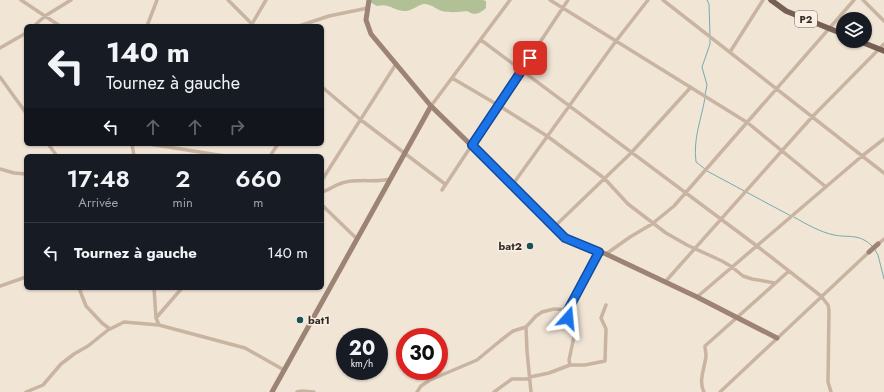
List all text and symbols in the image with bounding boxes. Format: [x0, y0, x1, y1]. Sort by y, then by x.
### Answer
road number: P2 [795, 11, 817, 27]
map controls [836, 12, 872, 48]
button: layers [836, 12, 872, 48]
text: 140 m [106, 32, 190, 73]
icon: left [40, 40, 92, 92]
pin [513, 41, 547, 75]
icon: arrive [519, 47, 541, 69]
text: Tournez à gauche [106, 70, 240, 96]
icon: left [100, 116, 122, 138]
icon: ahead [142, 116, 164, 138]
icon: ahead [184, 116, 206, 138]
icon: right [226, 116, 248, 138]
text: 17:48 [66, 161, 130, 196]
text: 2 [175, 161, 190, 196]
text: 660 [235, 161, 282, 196]
text: Arrivée [78, 193, 118, 212]
text: min [173, 193, 193, 212]
text: m [253, 193, 263, 212]
place label: bat2 [499, 238, 522, 254]
marker: bat2 [525, 241, 535, 251]
icon: left [40, 242, 62, 264]
text: Tournez à gauche [74, 242, 197, 264]
text: 140 m [267, 242, 308, 264]
position arrow [547, 297, 589, 339]
place label: bat1 [308, 312, 330, 328]
marker: bat1 [295, 315, 305, 325]
speed limit sign: 30 [396, 328, 448, 380]
text: 20 [349, 334, 375, 363]
text: km/h [351, 356, 373, 371]

